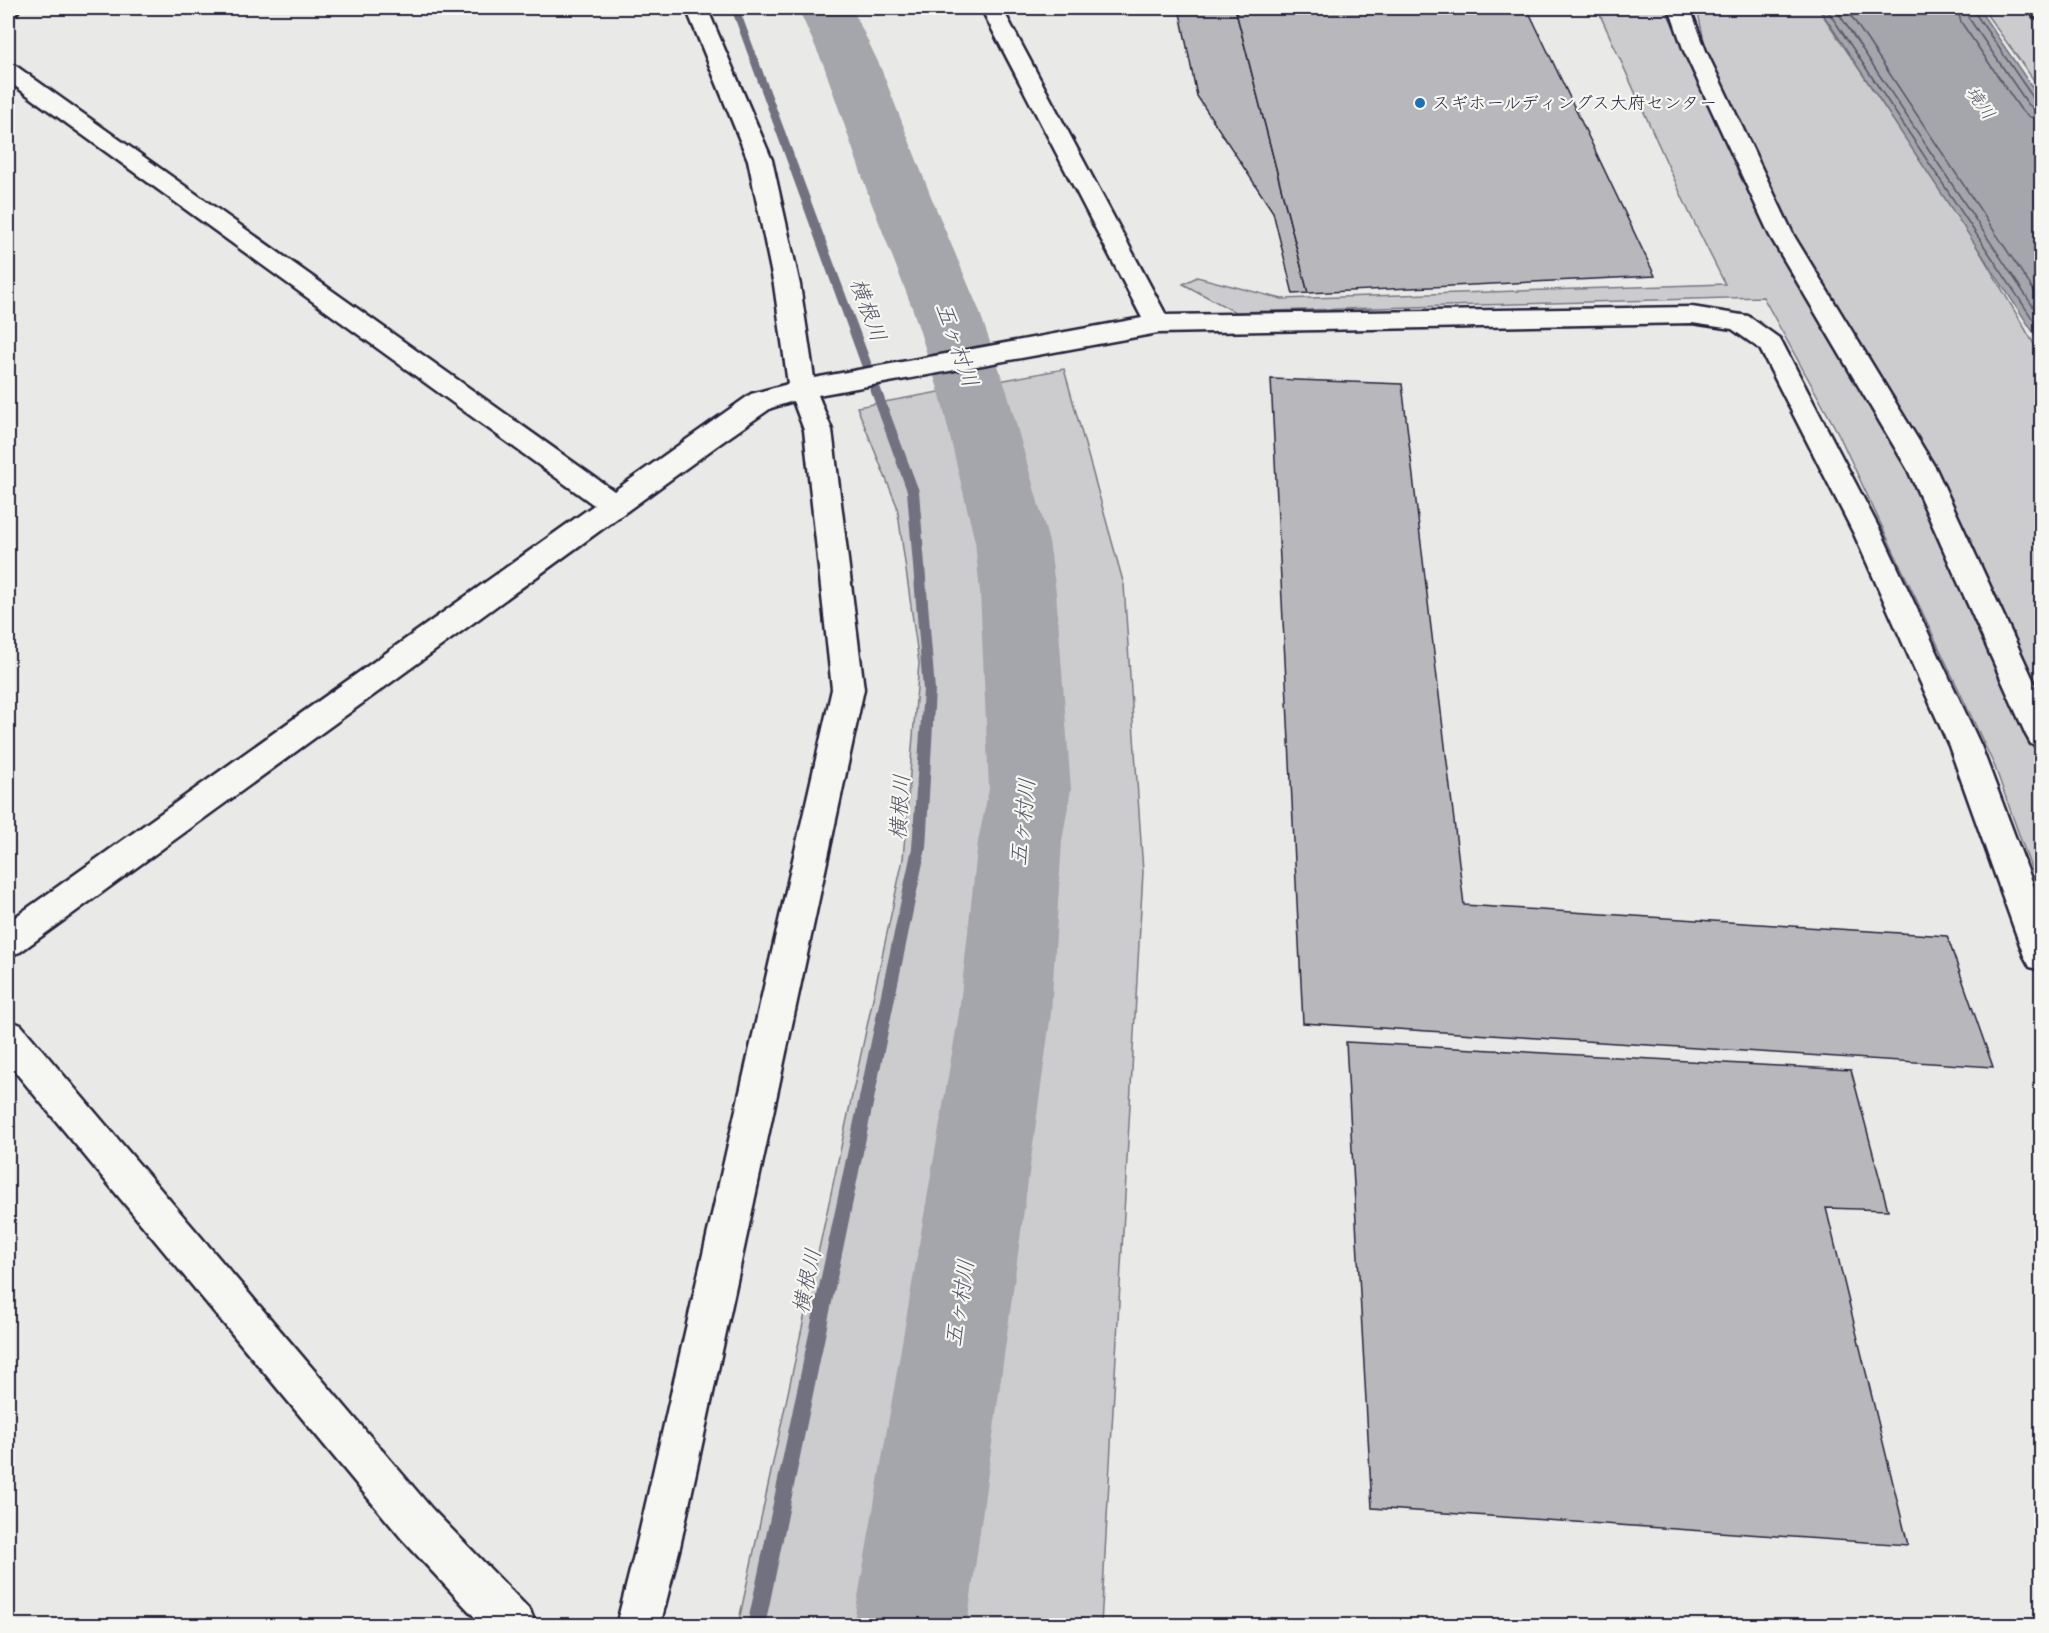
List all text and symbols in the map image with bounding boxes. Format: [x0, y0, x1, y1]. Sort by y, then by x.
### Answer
water label: 境川 [1960, 82, 2000, 124]
place label: スギホールディングス大府センター [1432, 92, 1717, 115]
marker: スギホールディングス大府センター [1413, 96, 1427, 110]
water label: 横根川 [844, 274, 892, 346]
water label: 五ヶ村川 [929, 299, 985, 391]
water label: 横根川 [884, 773, 916, 841]
water label: 五ヶ村川 [1004, 777, 1042, 867]
water label: 横根川 [786, 1246, 828, 1316]
water label: 五ヶ村川 [939, 1257, 981, 1349]

